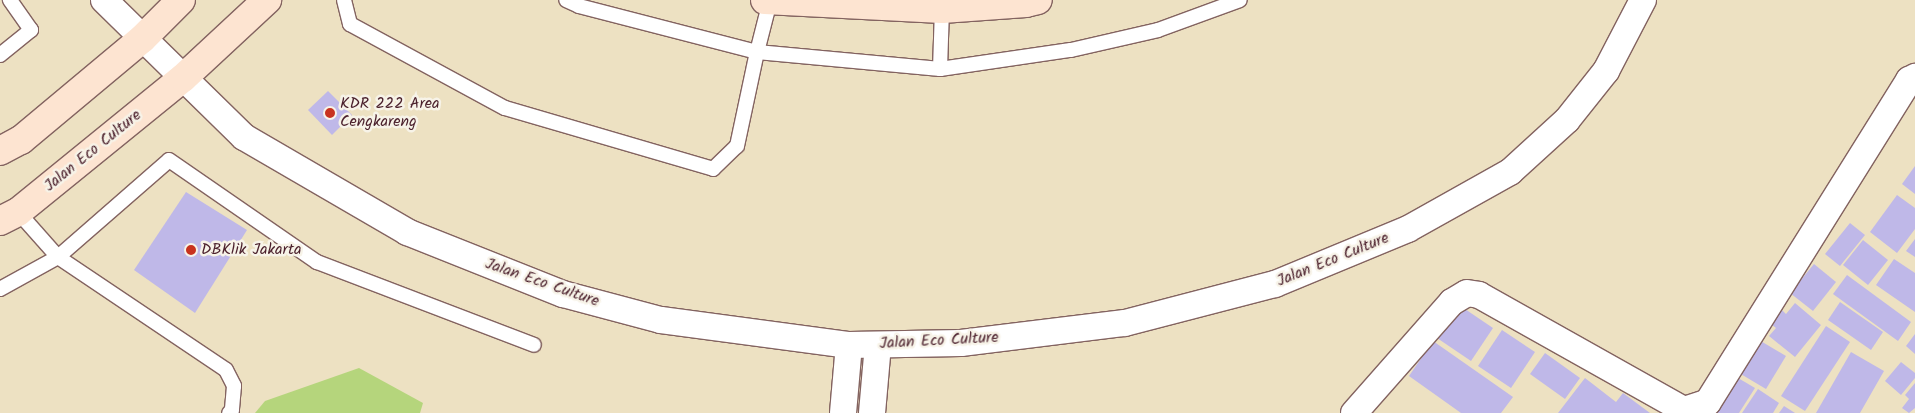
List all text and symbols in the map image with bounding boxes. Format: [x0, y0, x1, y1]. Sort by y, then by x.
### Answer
place label: KDR 222 Area Cengkareng [340, 94, 440, 132]
street label: Jalan Eco Culture [41, 106, 145, 196]
marker: KDR 222 Area Cengkareng [324, 107, 336, 119]
street label: Jalan Eco Culture [1274, 229, 1392, 291]
place label: DBKlik Jakarta [201, 240, 302, 260]
marker: DBKlik Jakarta [185, 244, 197, 256]
street label: Jalan Eco Culture [483, 255, 601, 311]
street label: Jalan Eco Culture [879, 328, 999, 354]

